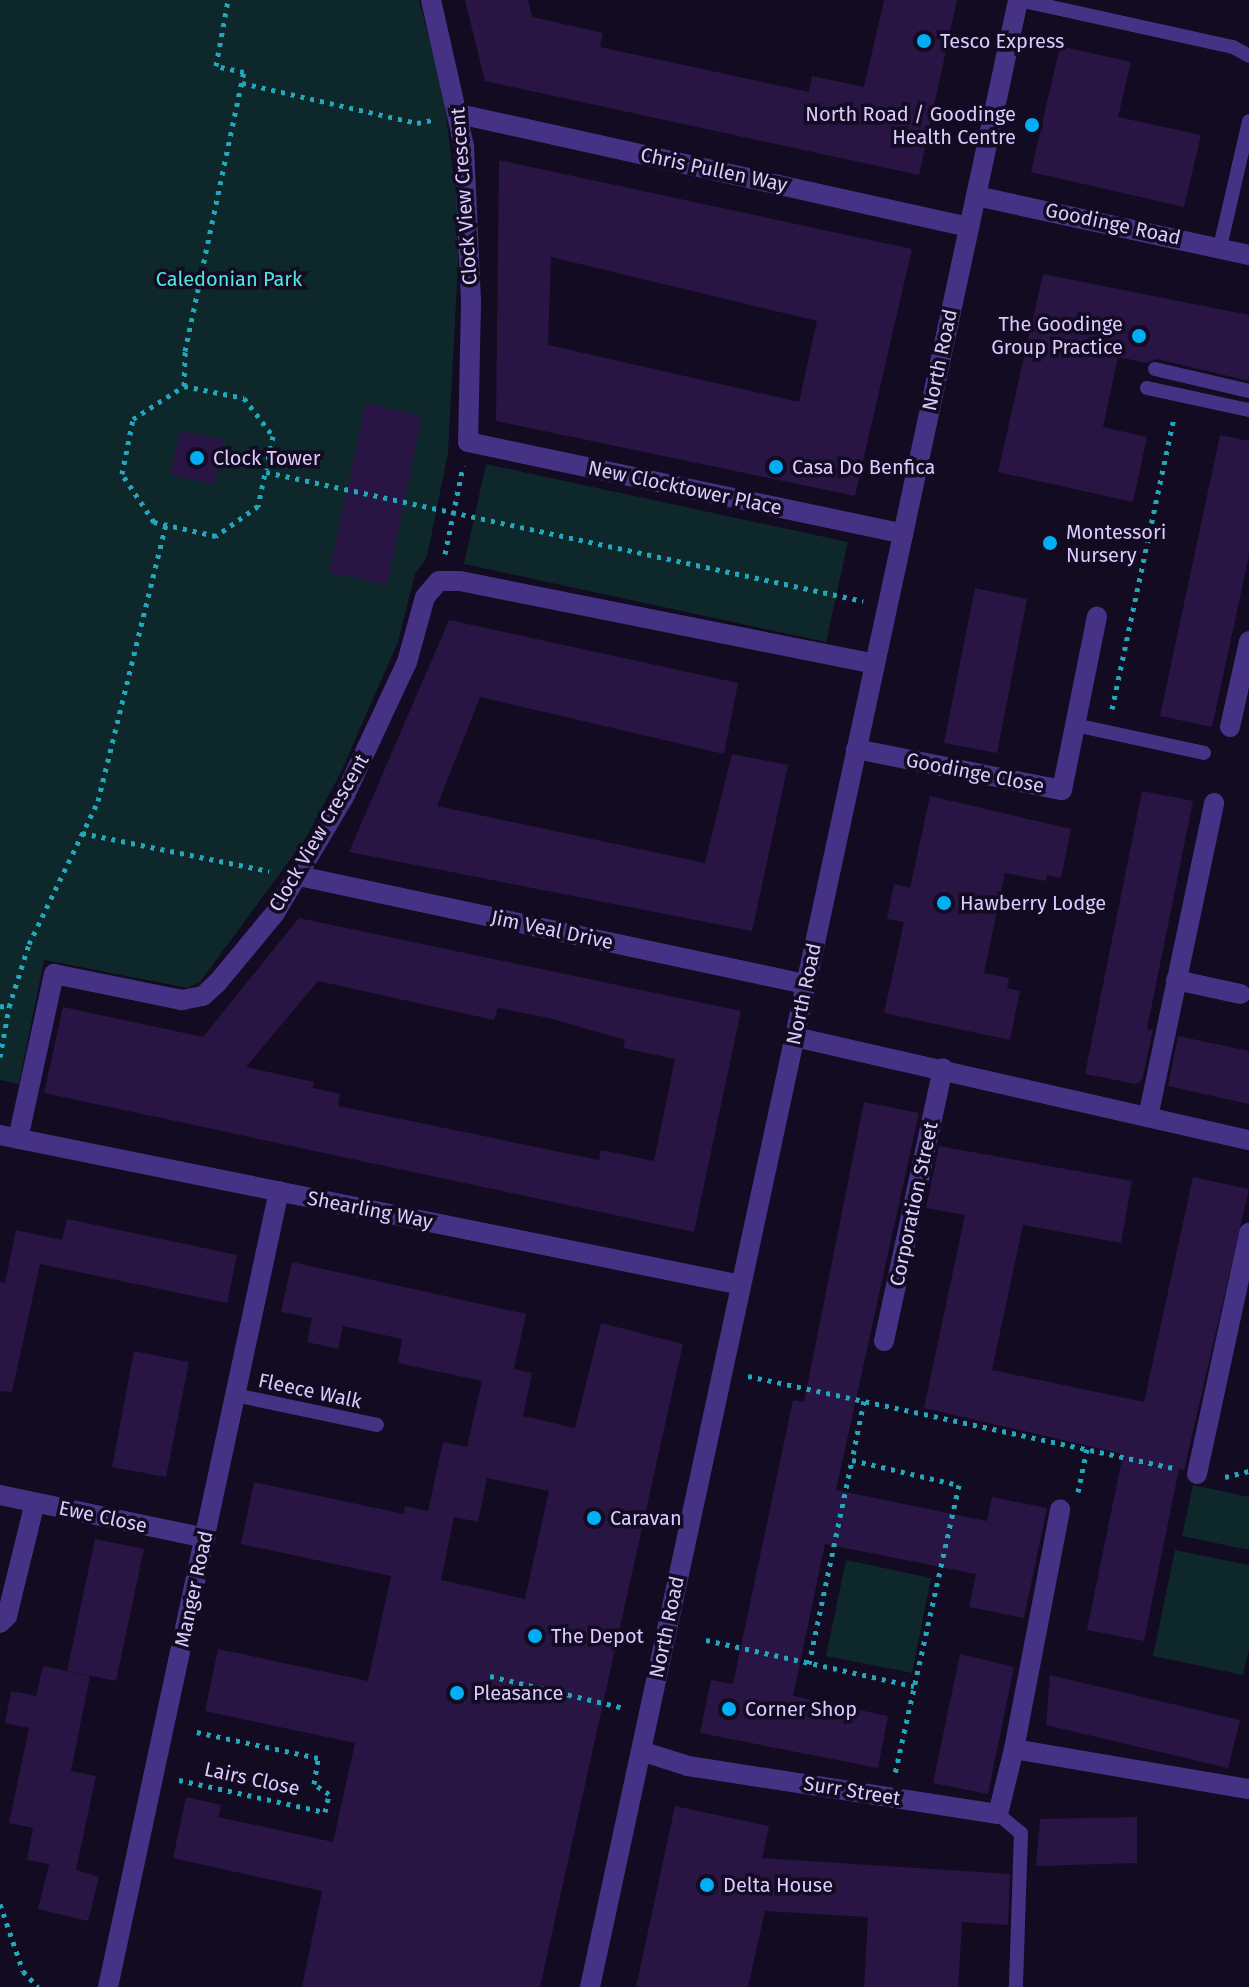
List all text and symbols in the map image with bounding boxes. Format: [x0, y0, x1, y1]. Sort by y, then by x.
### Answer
place label: Tesco Express [940, 29, 1064, 53]
marker: Tesco Express [915, 32, 933, 50]
place label: North Road / Goodinge Health Centre [805, 102, 1016, 149]
street label: Clock View Crescent [446, 106, 482, 286]
marker: North Road / Goodinge Health Centre [1023, 116, 1041, 134]
street label: Chris Pullen Way [638, 143, 790, 197]
street label: Goodinge Road [1043, 198, 1183, 250]
park label: Caledonian Park [156, 267, 302, 291]
street label: North Road [918, 307, 962, 413]
place label: The Goodinge Group Practice [991, 312, 1123, 359]
marker: The Goodinge Group Practice [1130, 327, 1148, 345]
place label: Clock Tower [213, 446, 320, 470]
marker: Clock Tower [188, 449, 206, 467]
place label: Casa Do Benfica [792, 455, 935, 479]
street label: New Clocktower Place [586, 456, 784, 520]
marker: Casa Do Benfica [767, 458, 785, 476]
place label: Montessori Nursery [1066, 520, 1166, 567]
marker: Montessori Nursery [1041, 534, 1059, 552]
street label: Goodinge Close [904, 748, 1046, 798]
street label: Clock View Crescent [264, 750, 374, 916]
place label: Hawberry Lodge [960, 891, 1106, 915]
marker: Hawberry Lodge [935, 894, 953, 912]
street label: Jim Veal Drive [489, 905, 615, 955]
street label: North Road [782, 941, 826, 1047]
street label: Corporation Street [885, 1120, 943, 1288]
street label: Shearling Way [305, 1186, 435, 1234]
street label: Fleece Walk [256, 1368, 364, 1414]
street label: Ewe Close [57, 1496, 149, 1538]
place label: Caravan [610, 1506, 682, 1530]
marker: Caravan [585, 1509, 603, 1527]
street label: Manger Road [170, 1529, 218, 1649]
street label: North Road [645, 1574, 689, 1680]
place label: The Depot [551, 1624, 644, 1648]
marker: The Depot [526, 1627, 544, 1645]
place label: Pleasance [473, 1681, 563, 1705]
marker: Pleasance [448, 1684, 466, 1702]
place label: Corner Shop [745, 1697, 857, 1721]
marker: Corner Shop [720, 1700, 738, 1718]
street label: Lairs Close [202, 1757, 302, 1801]
street label: Surr Street [802, 1772, 902, 1810]
place label: Delta House [723, 1873, 833, 1897]
marker: Delta House [698, 1876, 716, 1894]

